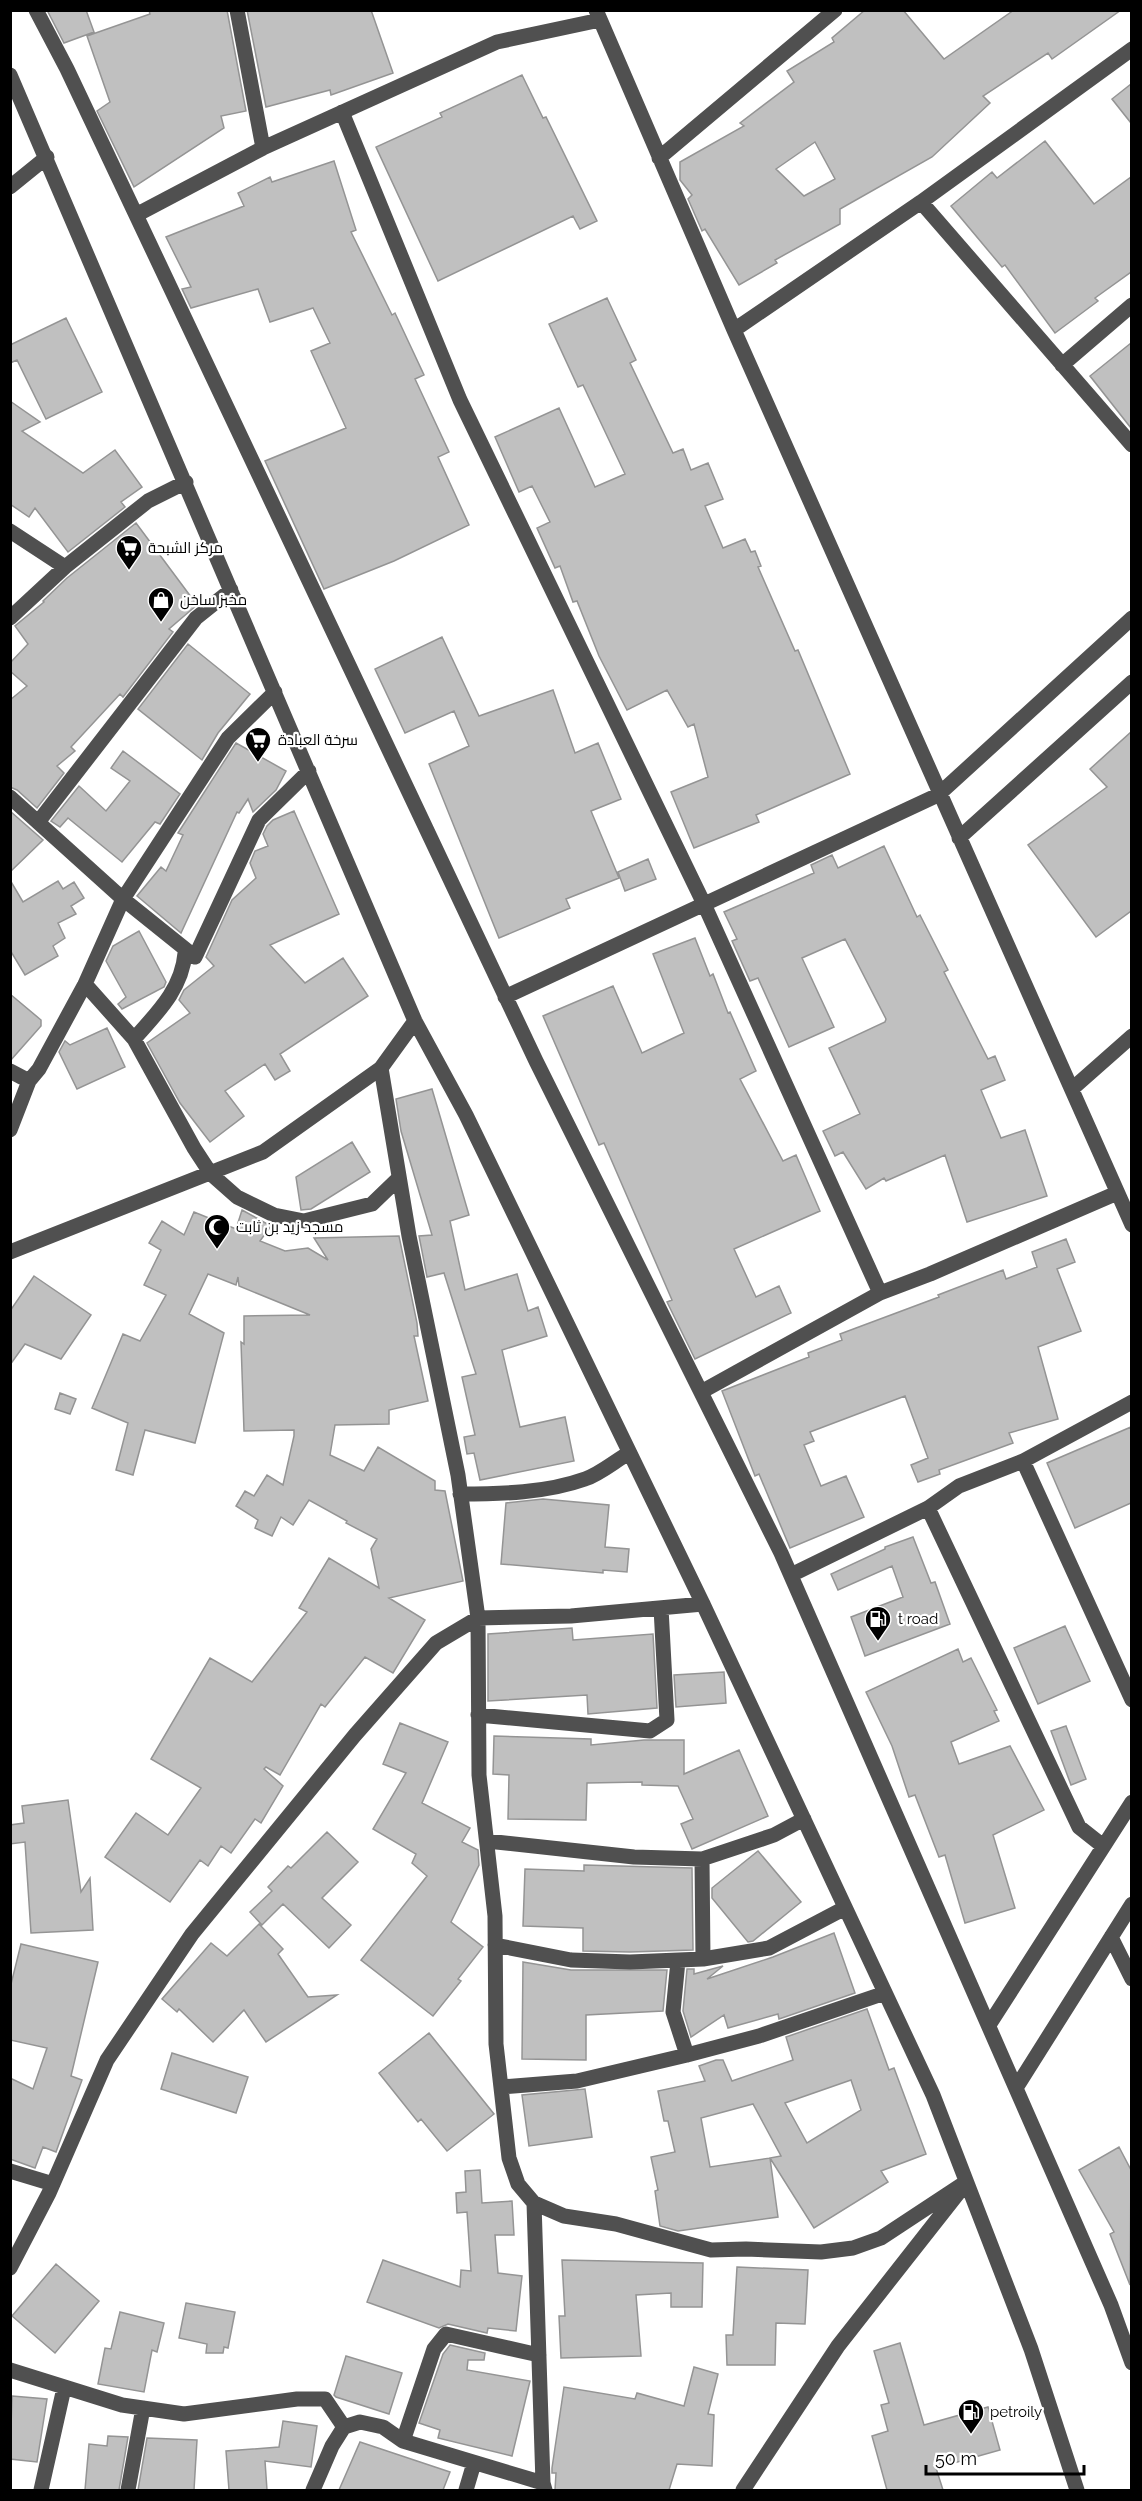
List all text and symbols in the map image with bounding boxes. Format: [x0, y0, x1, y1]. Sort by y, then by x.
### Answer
supermarket icon: مركز الشبحة [114, 533, 144, 571]
place label: مركز الشبحة [148, 539, 223, 557]
shop icon: مخبز ساخن [146, 585, 176, 623]
place label: مخبز ساخن [180, 591, 247, 610]
supermarket icon: سرخة العبادة [243, 725, 273, 763]
place label: سرخة العبادة [278, 731, 358, 749]
mosque icon: مسجد زيد بن ثابت [202, 1212, 232, 1250]
place label: مسجد زيد بن ثابت [236, 1218, 343, 1237]
fuel station icon: t road [863, 1604, 893, 1642]
place label: t road [898, 1610, 938, 1628]
fuel station icon: petroily [956, 2397, 986, 2435]
place label: petroily [990, 2403, 1042, 2421]
scale bar [926, 2438, 1084, 2476]
text: 50 m [935, 2448, 977, 2469]

